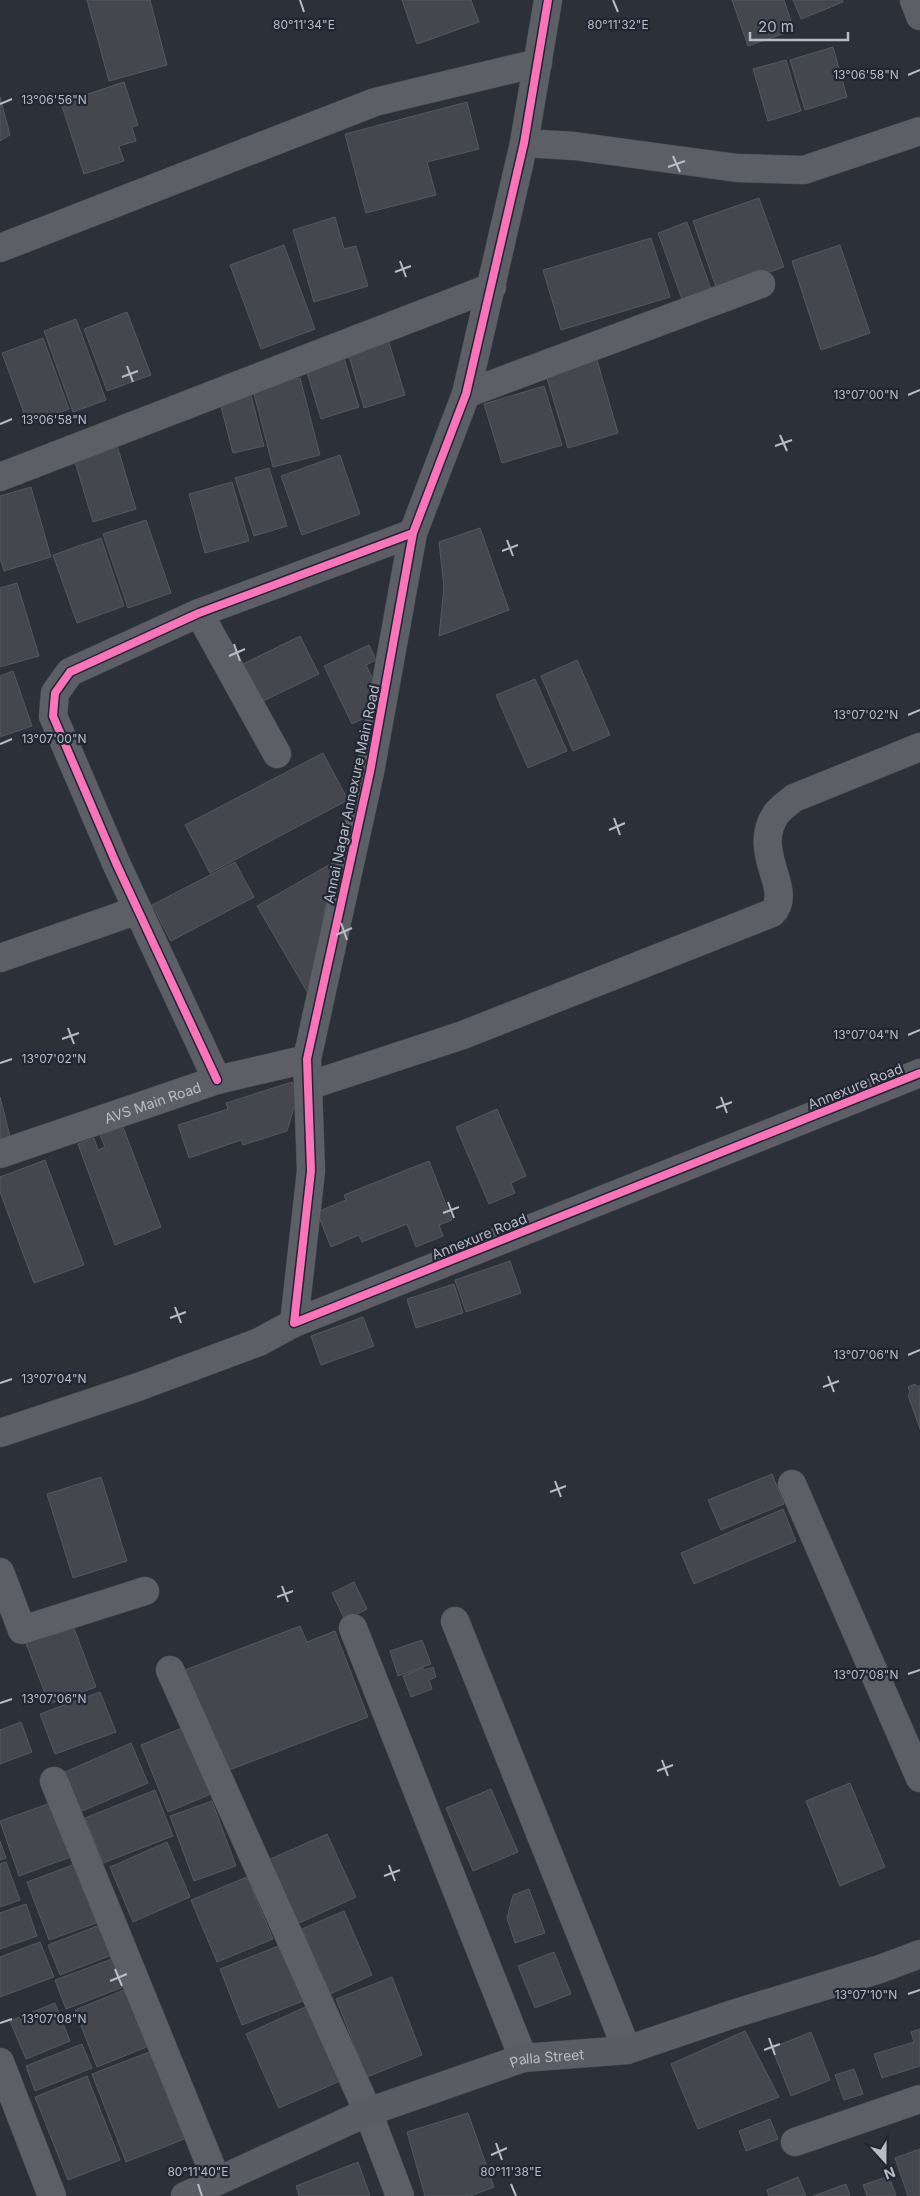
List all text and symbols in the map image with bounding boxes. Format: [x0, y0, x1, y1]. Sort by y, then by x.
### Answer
scale bar [750, 10, 848, 42]
text: 80°11'34"E [273, 17, 335, 32]
text: 80°11'32"E [587, 17, 649, 32]
text: 20 m [758, 17, 794, 36]
text: 13°06'58"N [833, 67, 899, 82]
text: 13°06'56"N [21, 92, 87, 107]
text: 13°07'00"N [833, 387, 899, 402]
text: 13°06'58"N [21, 412, 87, 427]
street label: Annai Nagar Annexure Main Road [320, 683, 382, 905]
text: 13°07'02"N [834, 707, 898, 722]
text: 13°07'00"N [21, 731, 87, 746]
text: 13°07'04"N [833, 1027, 899, 1042]
text: 13°07'02"N [22, 1051, 86, 1066]
street label: Annexure Road [805, 1059, 905, 1113]
street label: AVS Main Road [102, 1078, 203, 1126]
street label: Annexure Road [429, 1209, 529, 1263]
text: 13°07'06"N [834, 1347, 898, 1362]
text: 13°07'04"N [21, 1371, 87, 1386]
text: 13°07'08"N [834, 1667, 898, 1682]
text: 13°07'06"N [22, 1691, 86, 1706]
text: 13°07'10"N [835, 1987, 897, 2002]
text: 13°07'08"N [22, 2011, 86, 2026]
street label: Palla Street [507, 2045, 585, 2071]
north arrow [860, 2136, 910, 2186]
text: 80°11'40"E [167, 2164, 229, 2179]
text: 80°11'38"E [480, 2164, 542, 2179]
text: N [882, 2164, 898, 2183]

